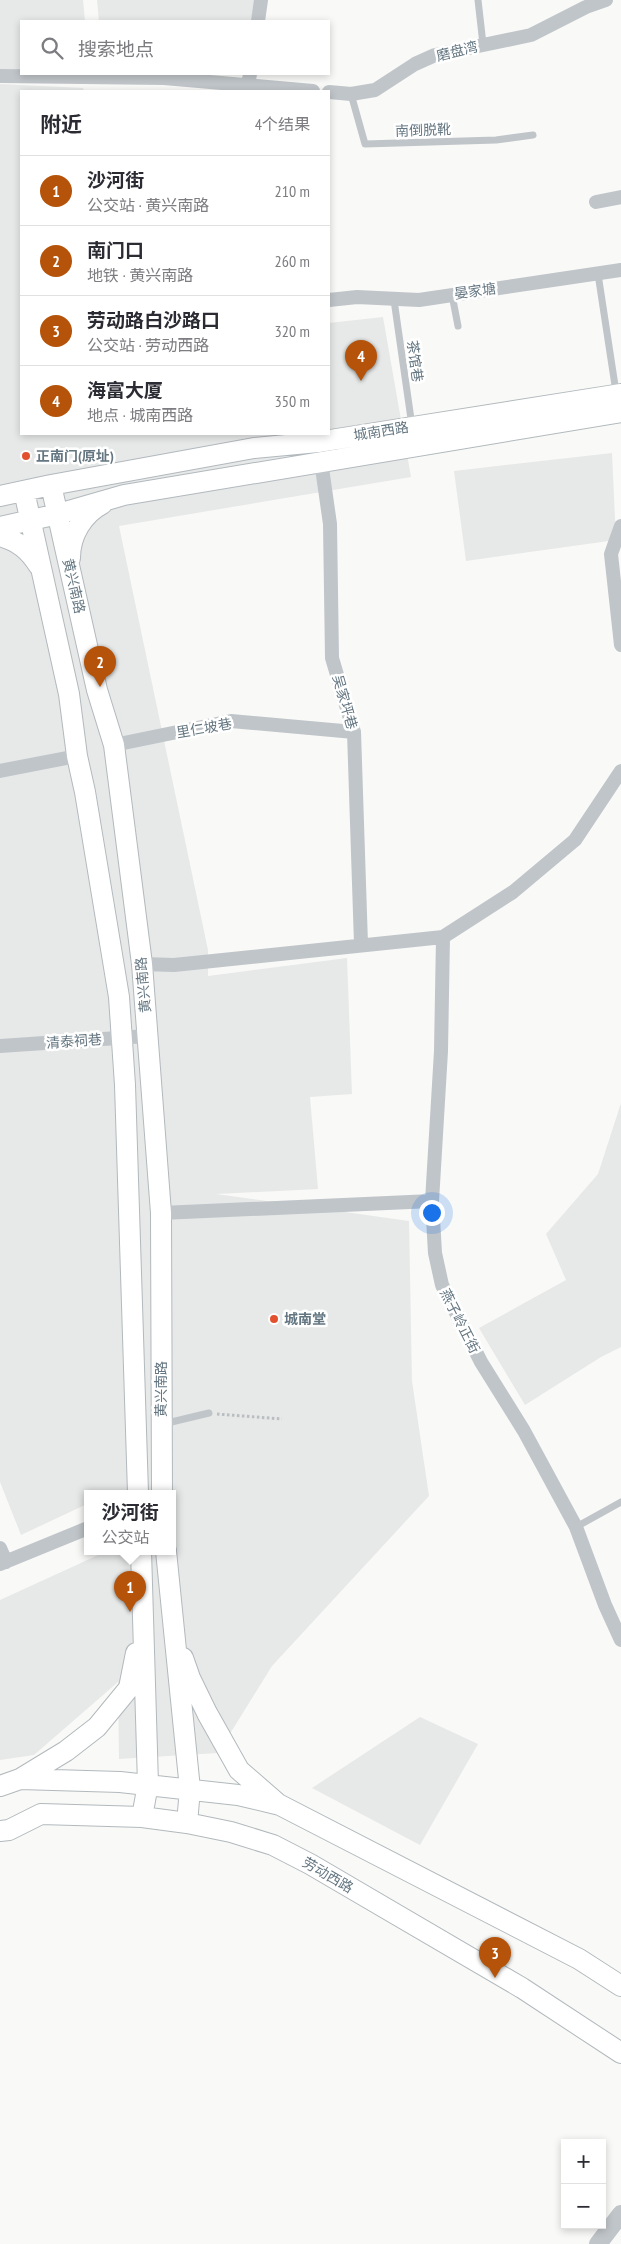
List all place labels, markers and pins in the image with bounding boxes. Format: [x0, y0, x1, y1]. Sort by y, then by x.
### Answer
pin: 4 [345, 340, 377, 381]
place label: 正南门(原址) [36, 447, 114, 465]
marker: 正南门(原址) [20, 450, 32, 462]
pin: 2 [84, 646, 116, 687]
place label: 城南堂 [284, 1310, 326, 1328]
marker: 城南堂 [268, 1313, 280, 1325]
pin: 1 [114, 1571, 146, 1612]
pin: 3 [479, 1937, 511, 1978]

